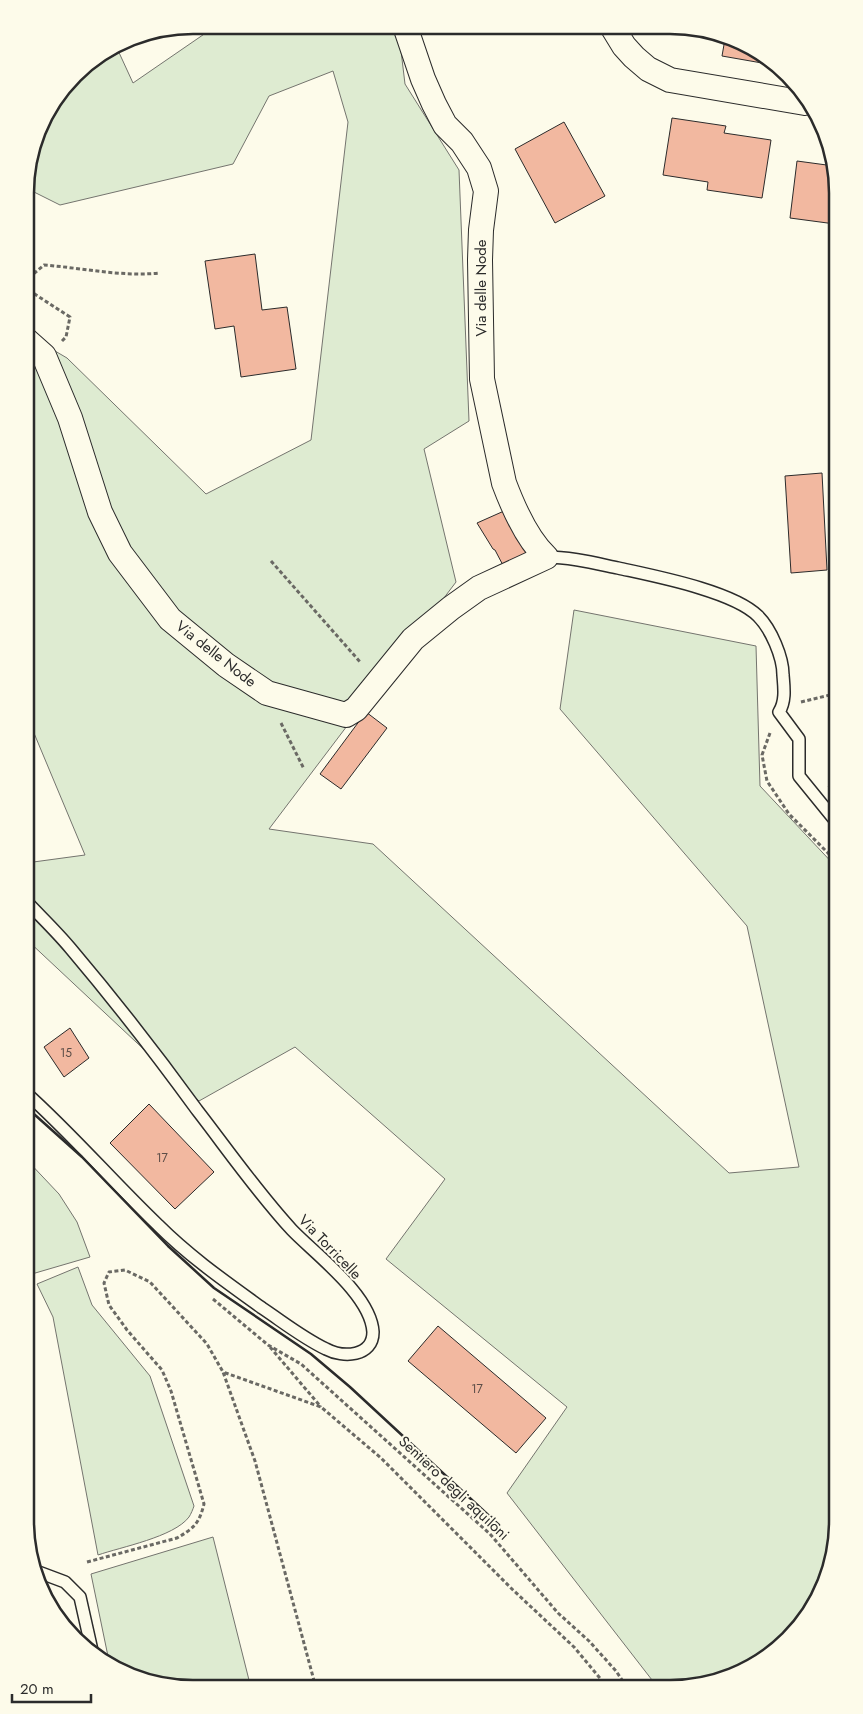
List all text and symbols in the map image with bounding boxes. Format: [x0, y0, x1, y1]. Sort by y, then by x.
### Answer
street label: Via delle Node [470, 239, 492, 337]
street label: Via delle Node [171, 615, 261, 693]
house number: 15 [60, 1044, 72, 1062]
house number: 17 [156, 1149, 169, 1167]
street label: Via Torricelle [293, 1210, 367, 1285]
house number: 17 [471, 1380, 484, 1398]
street label: Sentiero degli aquiloni [394, 1431, 514, 1545]
scale bar [12, 1672, 91, 1704]
text: 20 m [20, 1678, 54, 1700]

